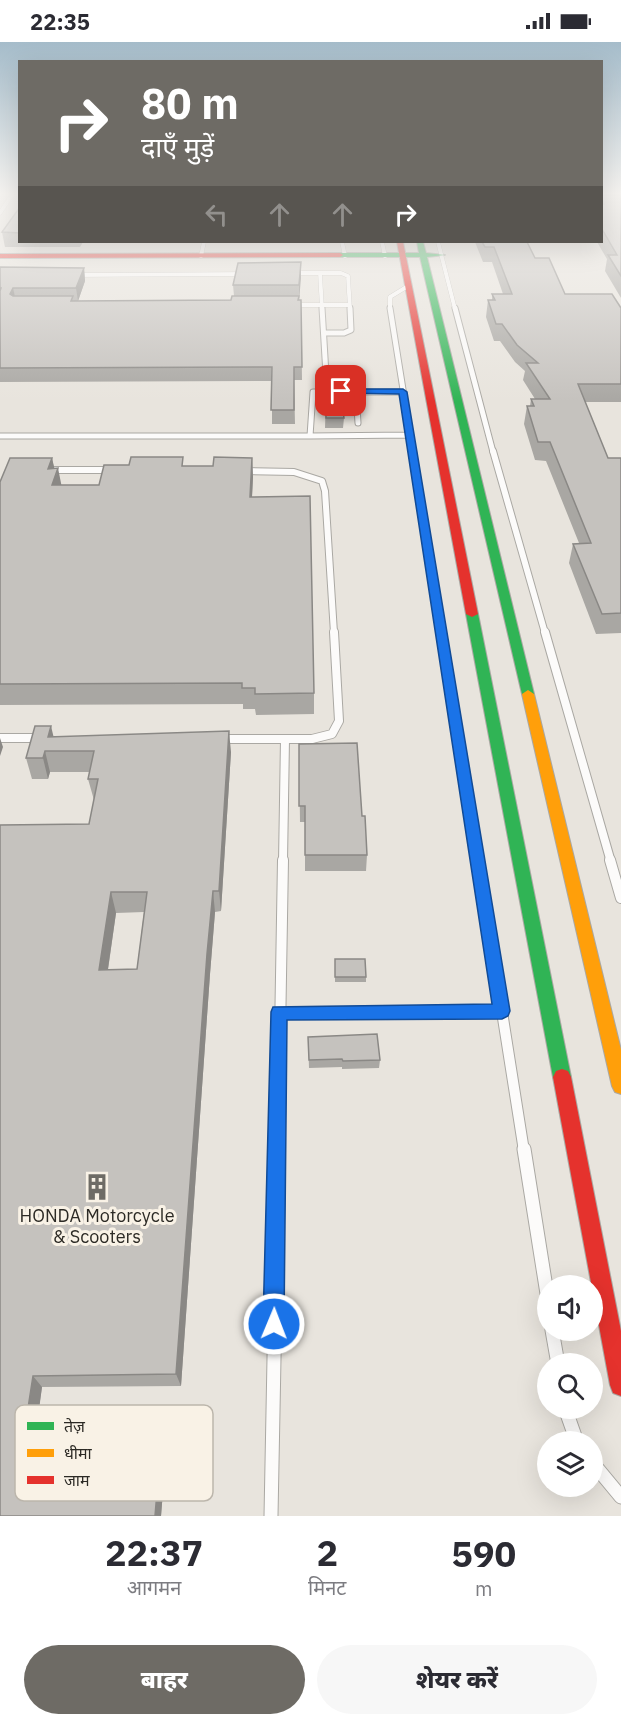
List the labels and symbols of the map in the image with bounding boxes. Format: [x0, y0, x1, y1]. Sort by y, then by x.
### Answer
pin [315, 365, 366, 416]
building icon: HONDA Motorcycle & Scooters [82, 1172, 112, 1202]
place label: HONDA Motorcycle & Scooters [19, 1204, 175, 1248]
position arrow [242, 1292, 306, 1356]
legend [15, 1405, 213, 1501]
text: तेज़ [64, 1416, 86, 1436]
text: धीमा [64, 1443, 93, 1463]
text: जाम [64, 1470, 90, 1490]

